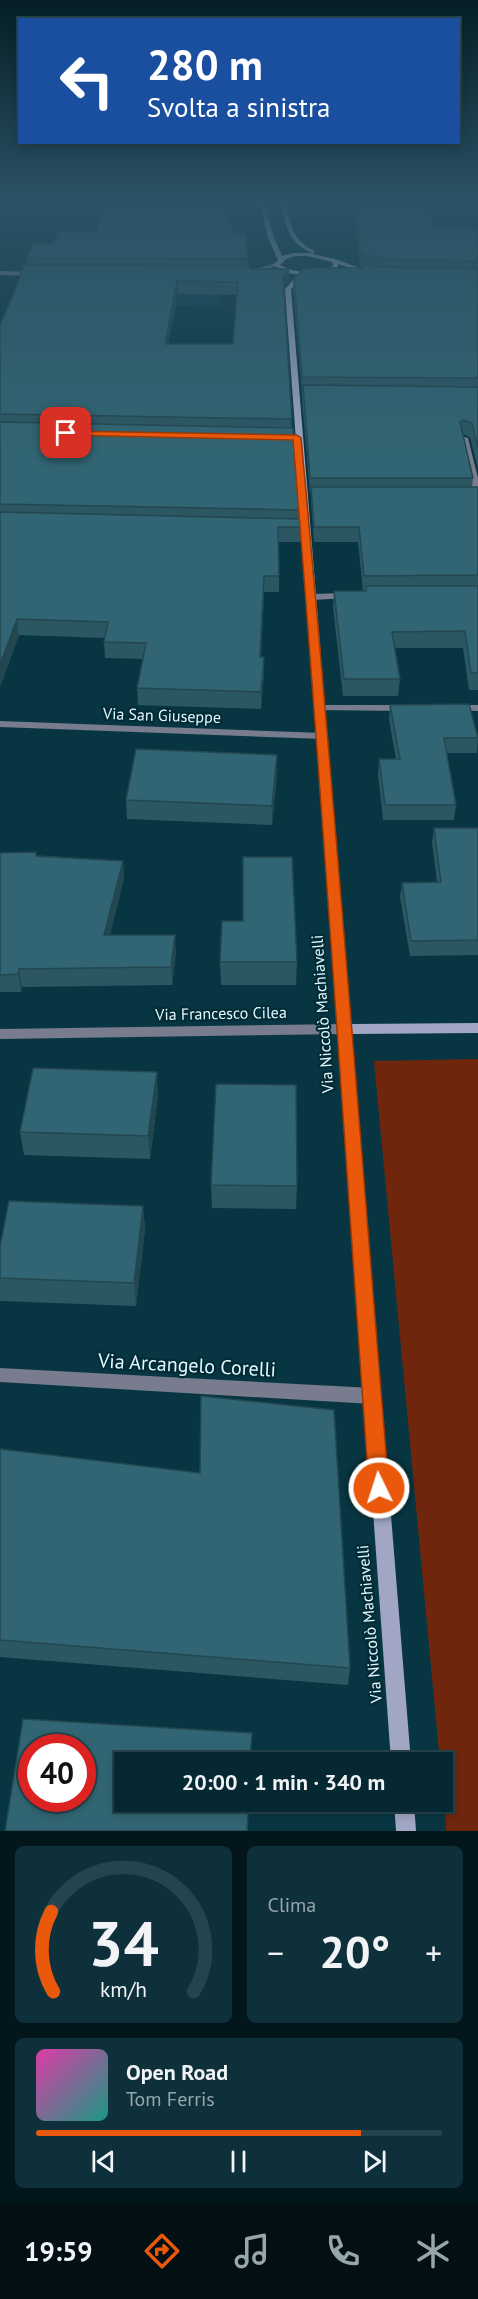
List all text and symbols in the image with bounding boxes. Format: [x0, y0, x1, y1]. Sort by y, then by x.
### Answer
text: 280 m [147, 37, 263, 92]
icon: left [48, 42, 126, 120]
text: Svolta a sinistra [147, 90, 330, 124]
pin [40, 407, 91, 458]
icon: arrive [49, 416, 82, 449]
street label: Via San Giuseppe [102, 703, 221, 727]
street label: Via Niccolò Machiavelli [306, 934, 338, 1095]
street label: Via Francesco Cilea [154, 1002, 287, 1024]
street label: Via Arcangelo Corelli [96, 1347, 277, 1383]
position arrow [347, 1456, 411, 1520]
street label: Via Niccolò Machiavelli [352, 1544, 386, 1705]
speed limit sign: 40 [18, 1734, 96, 1812]
text: 20:00 · 1 min · 340 m [182, 1768, 385, 1796]
text: Clima [268, 1892, 316, 1918]
text: 34 [88, 1902, 159, 1983]
text: 20° [319, 1922, 390, 1980]
text: − [268, 1931, 284, 1974]
text: + [425, 1931, 442, 1974]
text: km/h [100, 1975, 147, 2003]
text: Open Road [126, 2058, 228, 2086]
text: Tom Ferris [126, 2086, 215, 2112]
icon: previous [87, 2145, 120, 2178]
icon: pause [222, 2145, 255, 2178]
icon: next [358, 2145, 391, 2178]
icon: directions [141, 2230, 183, 2272]
icon: music [231, 2230, 273, 2272]
icon: phone [322, 2230, 364, 2272]
icon: climate [412, 2230, 454, 2272]
text: 19:59 [24, 2234, 93, 2268]

